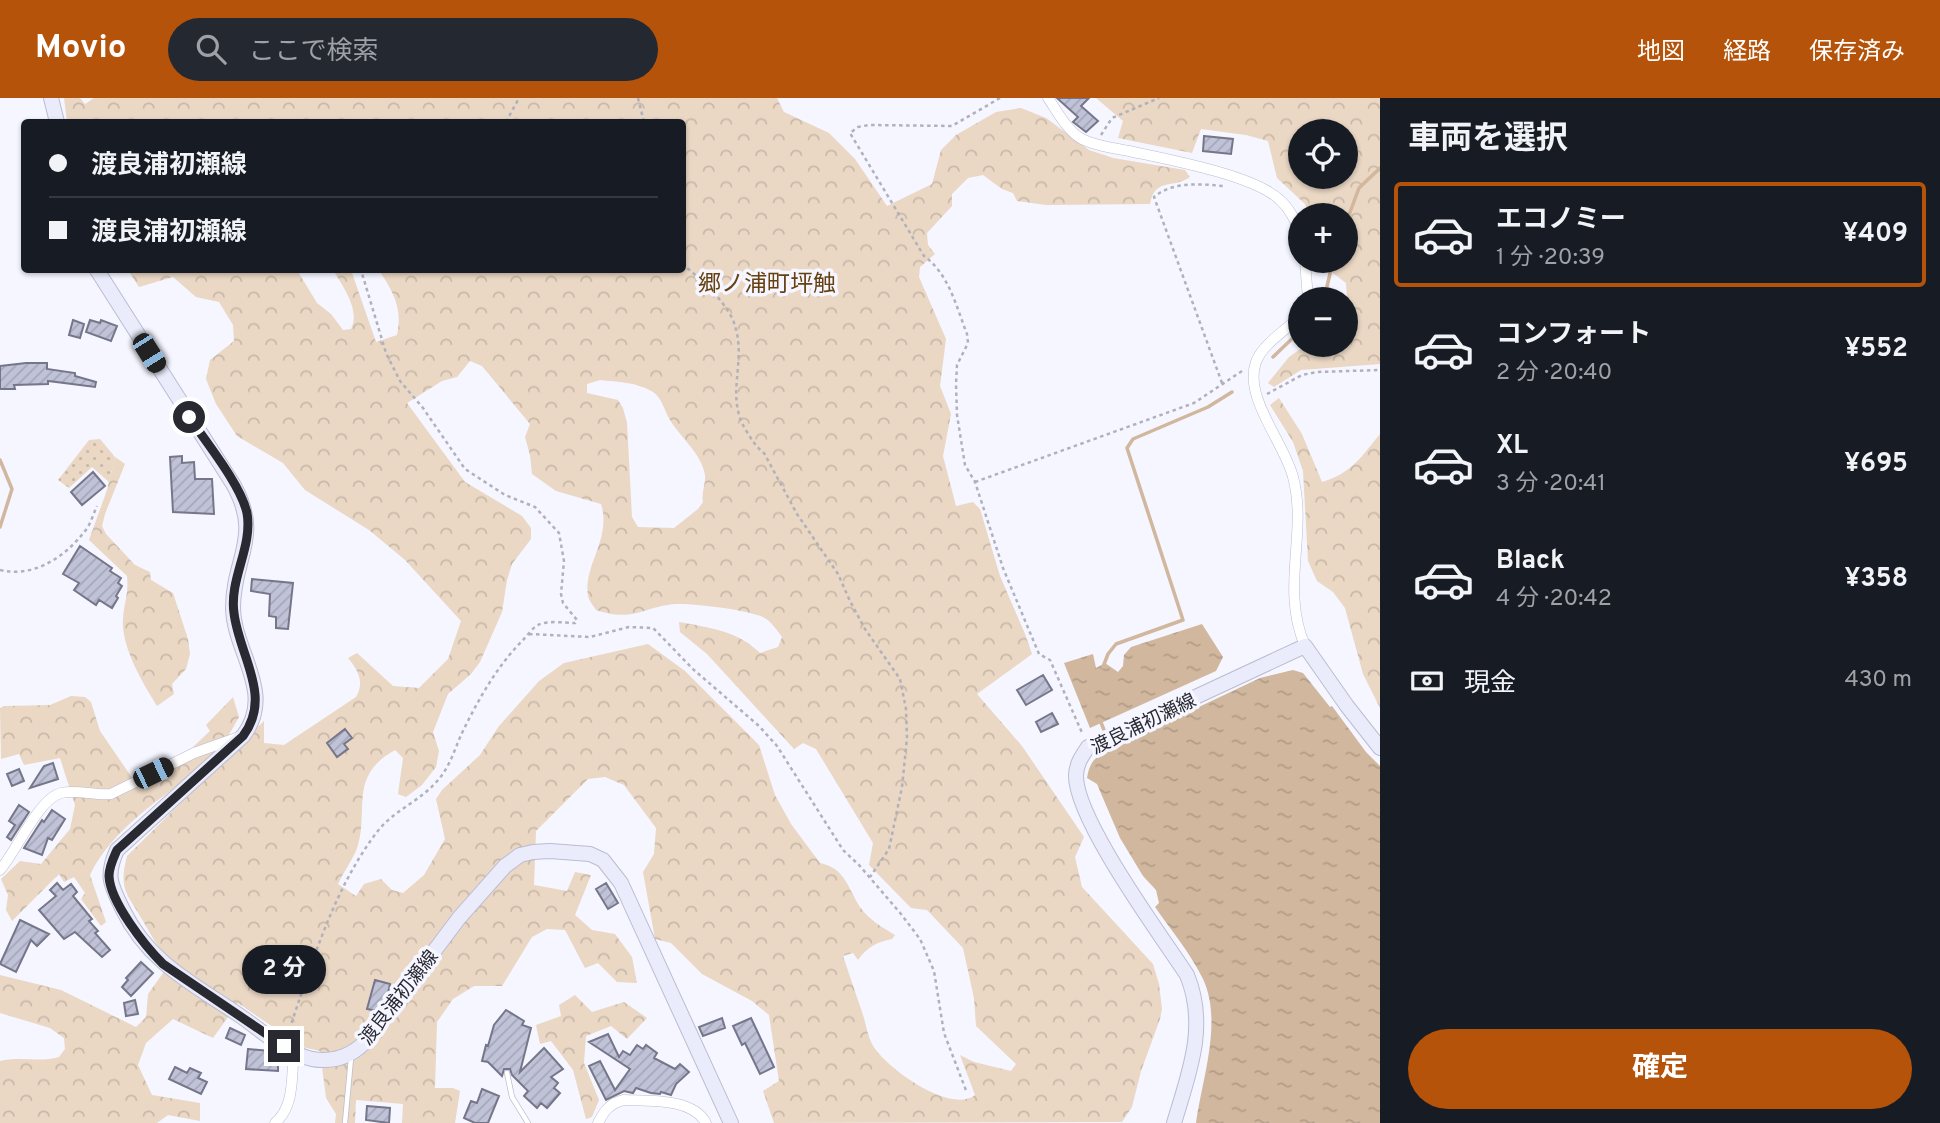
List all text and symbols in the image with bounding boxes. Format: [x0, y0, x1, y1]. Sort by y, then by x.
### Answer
search box [168, 18, 658, 81]
text: Movio [35, 28, 126, 70]
icon: search [192, 30, 230, 68]
text: ここで検索 [248, 36, 378, 69]
text: 地図 [1637, 38, 1685, 68]
text: 経路 [1723, 38, 1771, 68]
text: 保存済み [1809, 38, 1905, 68]
map controls [1288, 119, 1358, 357]
button: locate [1288, 119, 1358, 189]
text: 車両を選択 [1408, 120, 1568, 160]
text: 渡良浦初瀬線 [91, 150, 247, 183]
button: + [1288, 203, 1358, 273]
icon: car [1412, 203, 1475, 266]
text: エコノミー [1496, 204, 1626, 237]
text: 渡良浦初瀬線 [91, 217, 247, 250]
text: ¥409 [1842, 218, 1908, 251]
text: 1 分 · 20:39 [1496, 244, 1605, 273]
district label: 郷ノ浦町坪触 [698, 271, 836, 300]
button: − [1288, 287, 1358, 357]
icon: car [1412, 318, 1475, 381]
text: コンフォート [1496, 319, 1651, 352]
car [129, 330, 170, 376]
text: ¥552 [1845, 333, 1908, 366]
text: 2 分 · 20:40 [1496, 359, 1612, 388]
route start [173, 401, 205, 433]
text: XL [1496, 430, 1528, 463]
icon: car [1412, 433, 1475, 496]
text: ¥695 [1844, 448, 1908, 481]
text: 3 分 · 20:41 [1496, 470, 1606, 499]
text: Black [1496, 545, 1565, 578]
icon: car [1412, 548, 1475, 611]
text: ¥358 [1844, 563, 1908, 596]
text: 4 分 · 20:42 [1496, 585, 1612, 614]
icon: cash [1408, 662, 1446, 700]
text: 430 m [1844, 666, 1912, 695]
text: 現金 [1464, 668, 1516, 701]
street label: 渡良浦初瀬線 [1087, 689, 1200, 761]
car [130, 754, 177, 792]
callout: 2 分 [242, 944, 326, 993]
street label: 渡良浦初瀬線 [355, 946, 444, 1051]
text: 2 分 [263, 955, 305, 984]
button: 確定 [1408, 1029, 1912, 1109]
route end [268, 1030, 300, 1062]

